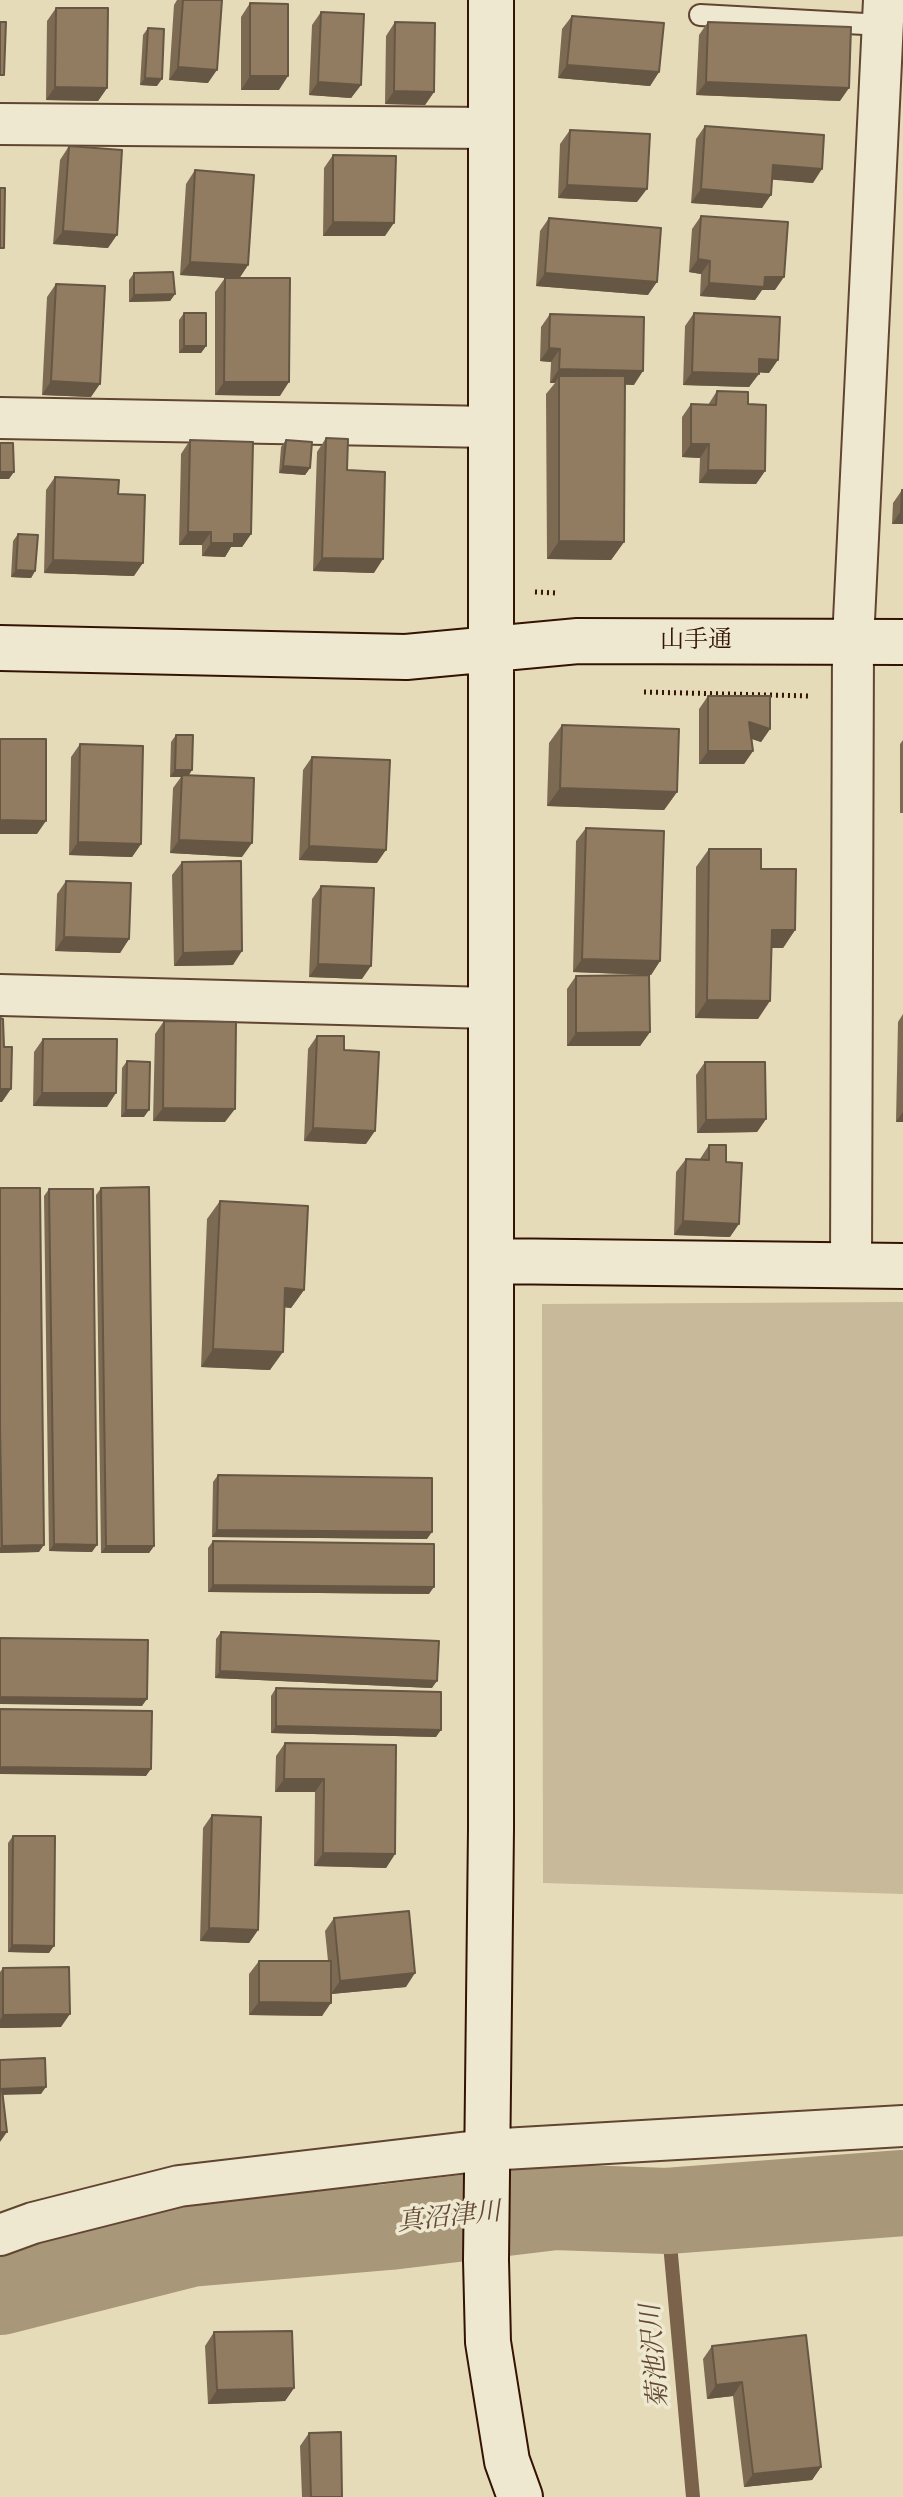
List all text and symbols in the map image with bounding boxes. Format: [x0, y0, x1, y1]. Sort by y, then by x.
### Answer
street label: 山手通 [660, 627, 732, 655]
water label: 真沼津川 [396, 2197, 502, 2239]
water label: 菊池沢川 [636, 2303, 676, 2409]

